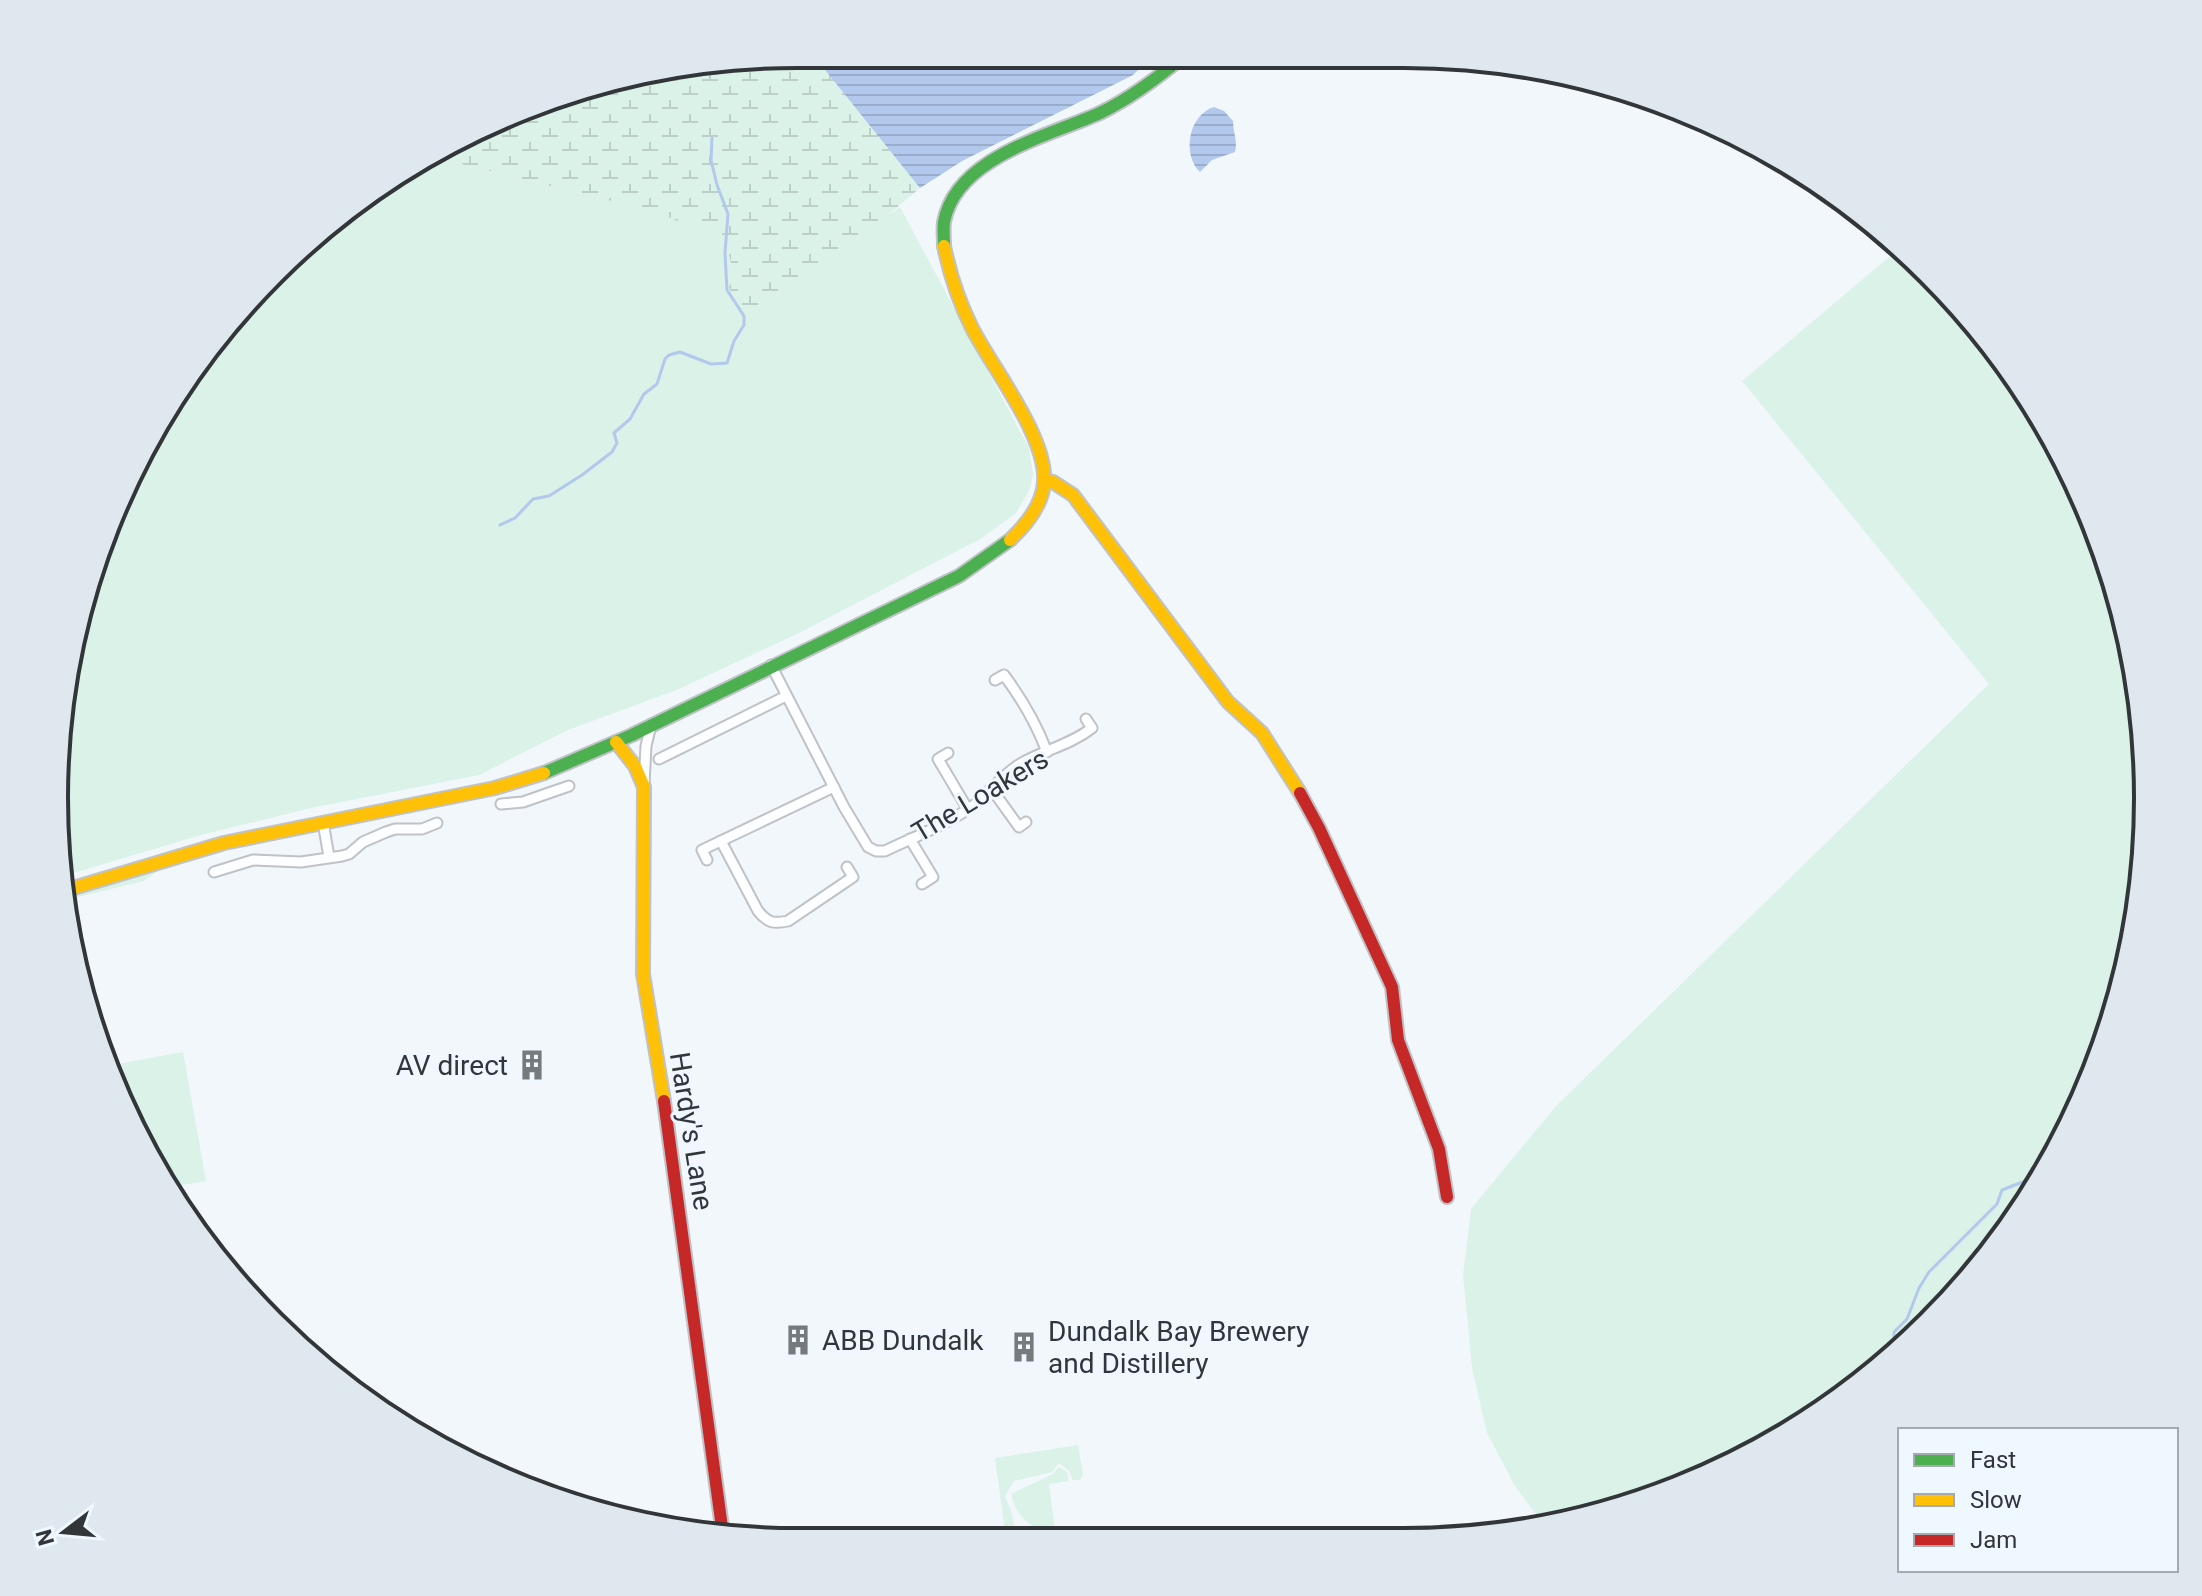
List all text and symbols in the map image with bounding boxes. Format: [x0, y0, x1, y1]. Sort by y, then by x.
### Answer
street label: The Loakers [906, 742, 1054, 849]
building icon: AV direct [515, 1048, 549, 1082]
place label: AV direct [396, 1049, 508, 1082]
street label: Hardy's Lane [663, 1050, 720, 1212]
place label: Dundalk Bay Brewery and Distillery [1048, 1315, 1309, 1380]
building icon: ABB Dundalk [781, 1323, 815, 1357]
place label: ABB Dundalk [822, 1324, 984, 1357]
building icon: Dundalk Bay Brewery and Distillery [1007, 1330, 1041, 1364]
legend [1898, 1428, 2178, 1572]
text: Fast [1970, 1446, 2016, 1474]
text: Slow [1970, 1486, 2022, 1514]
north arrow [24, 1492, 104, 1572]
text: N [31, 1526, 59, 1548]
text: Jam [1970, 1526, 2017, 1554]

